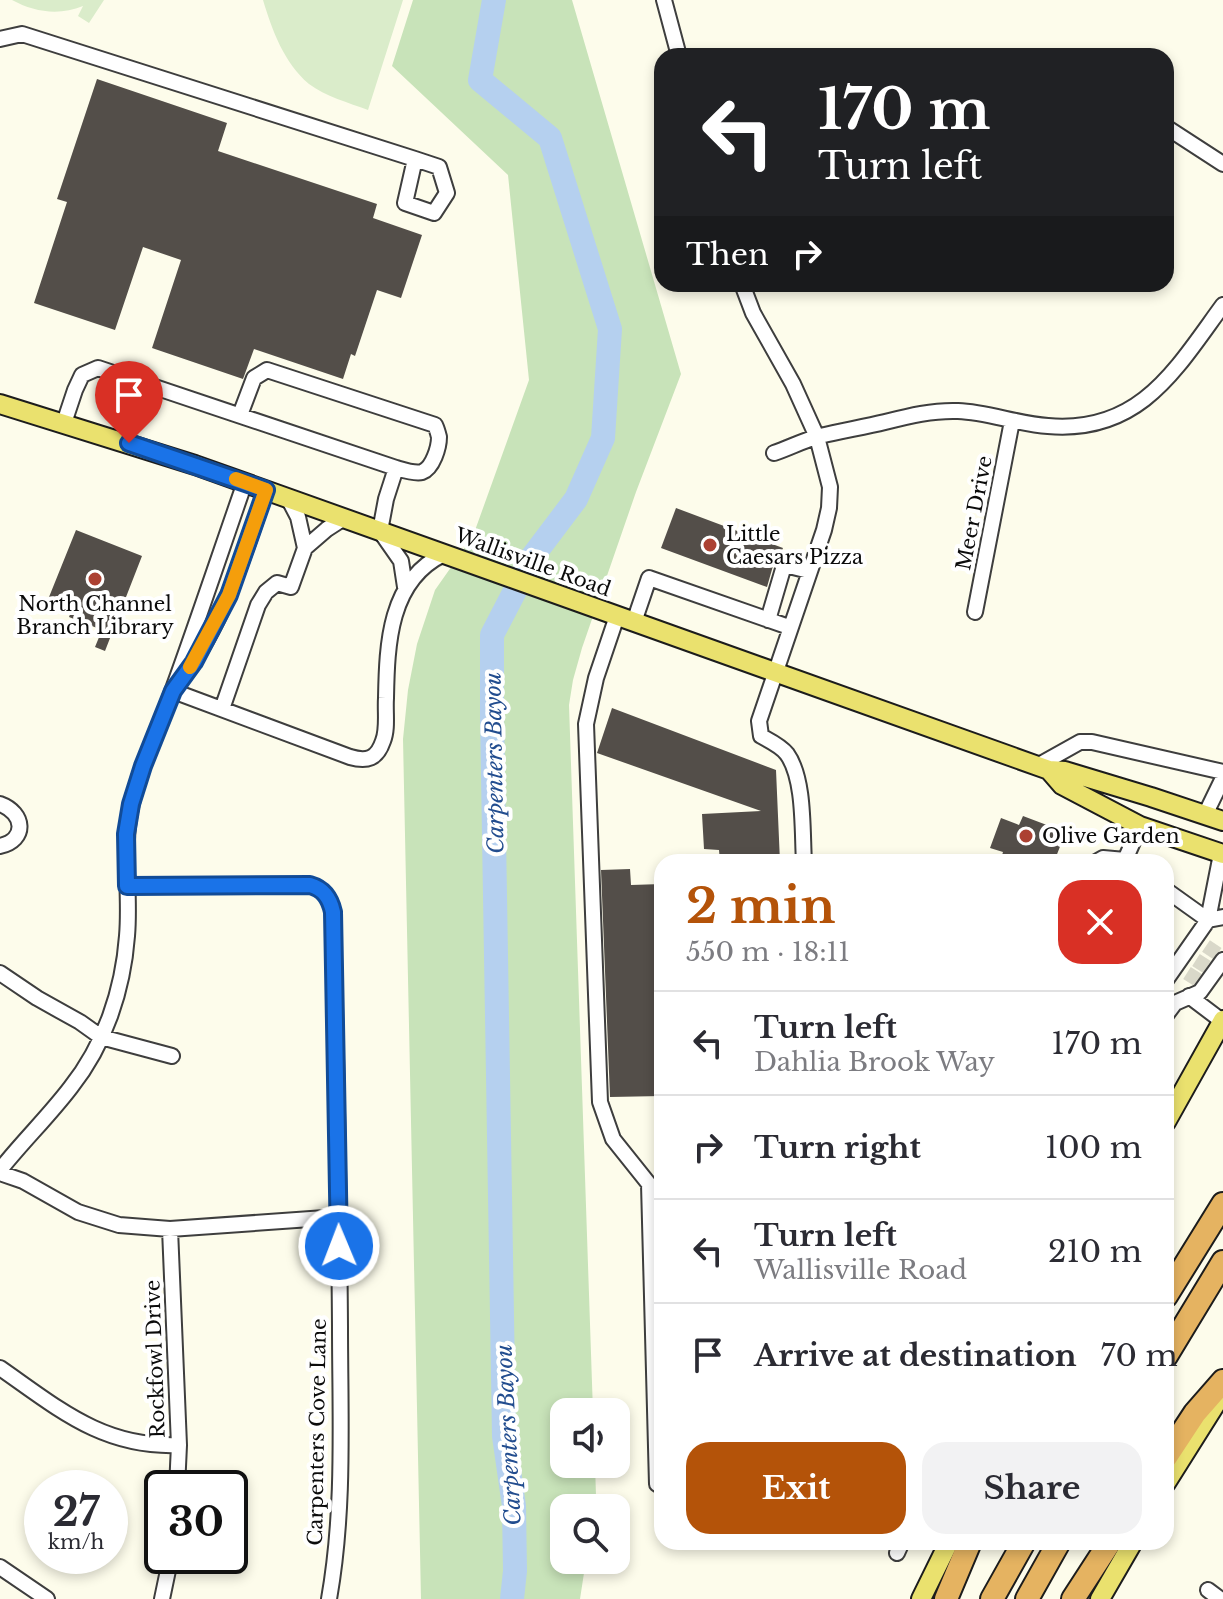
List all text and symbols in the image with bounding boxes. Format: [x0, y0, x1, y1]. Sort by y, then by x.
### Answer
text: 170 m [818, 75, 990, 144]
icon: left [686, 80, 790, 184]
text: Turn left [818, 144, 982, 189]
icon: right [785, 232, 829, 276]
text: Then [686, 236, 769, 273]
pin [95, 361, 163, 443]
icon: arrive [107, 373, 151, 417]
street label: Meer Drive [951, 454, 997, 572]
street label: Wallisville Road [451, 522, 614, 601]
place label: Little Caesars Pizza [726, 522, 864, 569]
marker: Little Caesars Pizza [701, 536, 719, 554]
marker: North Channel Branch Library [86, 570, 104, 588]
place label: North Channel Branch Library [16, 592, 174, 639]
water label: Carpenters Bayou [479, 672, 510, 854]
place label: Olive Garden [1042, 824, 1180, 848]
marker: Olive Garden [1017, 827, 1035, 845]
text: 2 min [686, 876, 835, 936]
button: close [1058, 880, 1142, 964]
text: 550 m · 18:11 [686, 936, 850, 968]
text: Turn left [754, 1009, 897, 1046]
icon: left [686, 1021, 730, 1065]
text: 170 m [1051, 1025, 1142, 1062]
text: Dahlia Brook Way [754, 1046, 995, 1078]
icon: right [686, 1125, 730, 1169]
text: Turn right [754, 1129, 921, 1166]
text: 100 m [1045, 1129, 1142, 1166]
position arrow [297, 1204, 381, 1288]
text: Turn left [754, 1217, 897, 1254]
icon: left [686, 1229, 730, 1273]
text: 210 m [1048, 1233, 1142, 1270]
text: Wallisville Road [754, 1254, 967, 1286]
street label: Rockfowl Drive [140, 1279, 170, 1439]
street label: Carpenters Cove Lane [303, 1318, 331, 1546]
icon: arrive [686, 1333, 730, 1377]
text: Arrive at destination [754, 1337, 1077, 1374]
text: 70 m [1101, 1337, 1178, 1374]
water label: Carpenters Bayou [490, 1343, 527, 1526]
map controls [550, 1398, 630, 1574]
button: sound [550, 1398, 630, 1478]
button: Exit [686, 1442, 906, 1534]
button: Share [922, 1442, 1142, 1534]
speed limit sign: 30 [144, 1470, 248, 1574]
text: 27 [53, 1487, 99, 1537]
button: search [550, 1494, 630, 1574]
text: km/h [48, 1530, 104, 1554]

